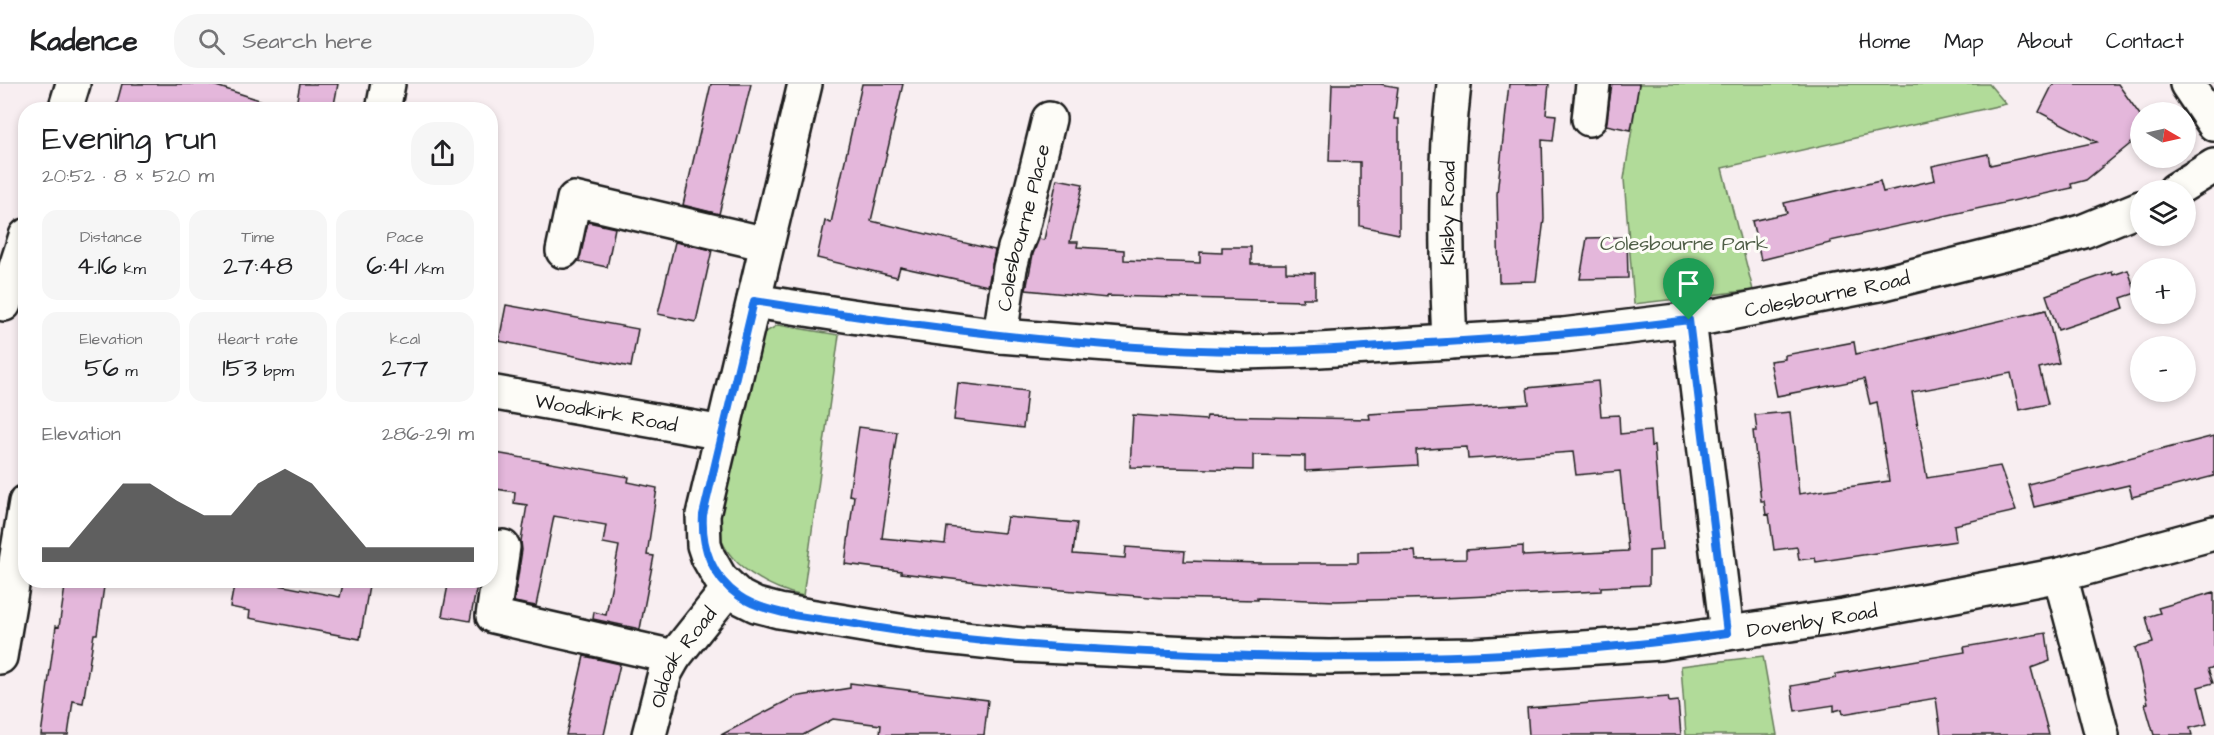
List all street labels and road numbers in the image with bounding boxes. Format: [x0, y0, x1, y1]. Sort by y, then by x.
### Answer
street label: Colesbourne Place [991, 141, 1057, 313]
street label: Kilsby Road [1434, 160, 1463, 266]
street label: Colesbourne Road [1742, 264, 1913, 325]
street label: Woodkirk Road [533, 387, 679, 440]
street label: Dovenby Road [1745, 597, 1880, 645]
street label: Oldoak Road [644, 601, 724, 711]

